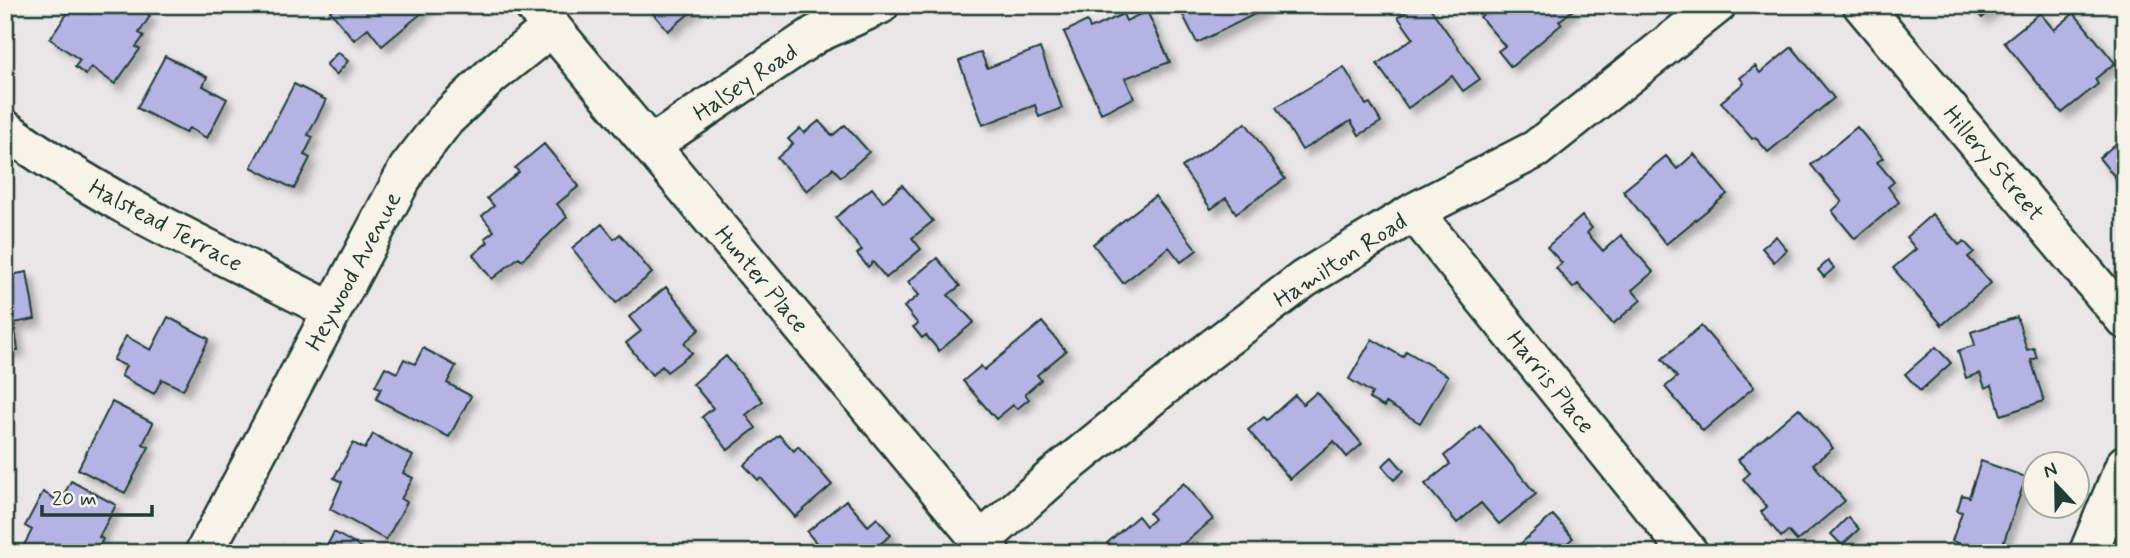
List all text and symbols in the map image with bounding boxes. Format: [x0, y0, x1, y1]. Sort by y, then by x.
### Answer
street label: Halsey Road [688, 37, 804, 130]
street label: Hillery Street [1935, 100, 2050, 228]
street label: Halstead Terrace [83, 173, 248, 280]
street label: Heywood Avenue [299, 187, 409, 357]
street label: Hamilton Road [1268, 207, 1413, 316]
street label: Hunter Place [707, 220, 815, 340]
street label: Harris Place [1499, 325, 1601, 441]
north arrow [2022, 449, 2092, 520]
text: N [2040, 457, 2061, 485]
scale bar [42, 474, 152, 518]
text: 20 m [52, 485, 97, 513]

